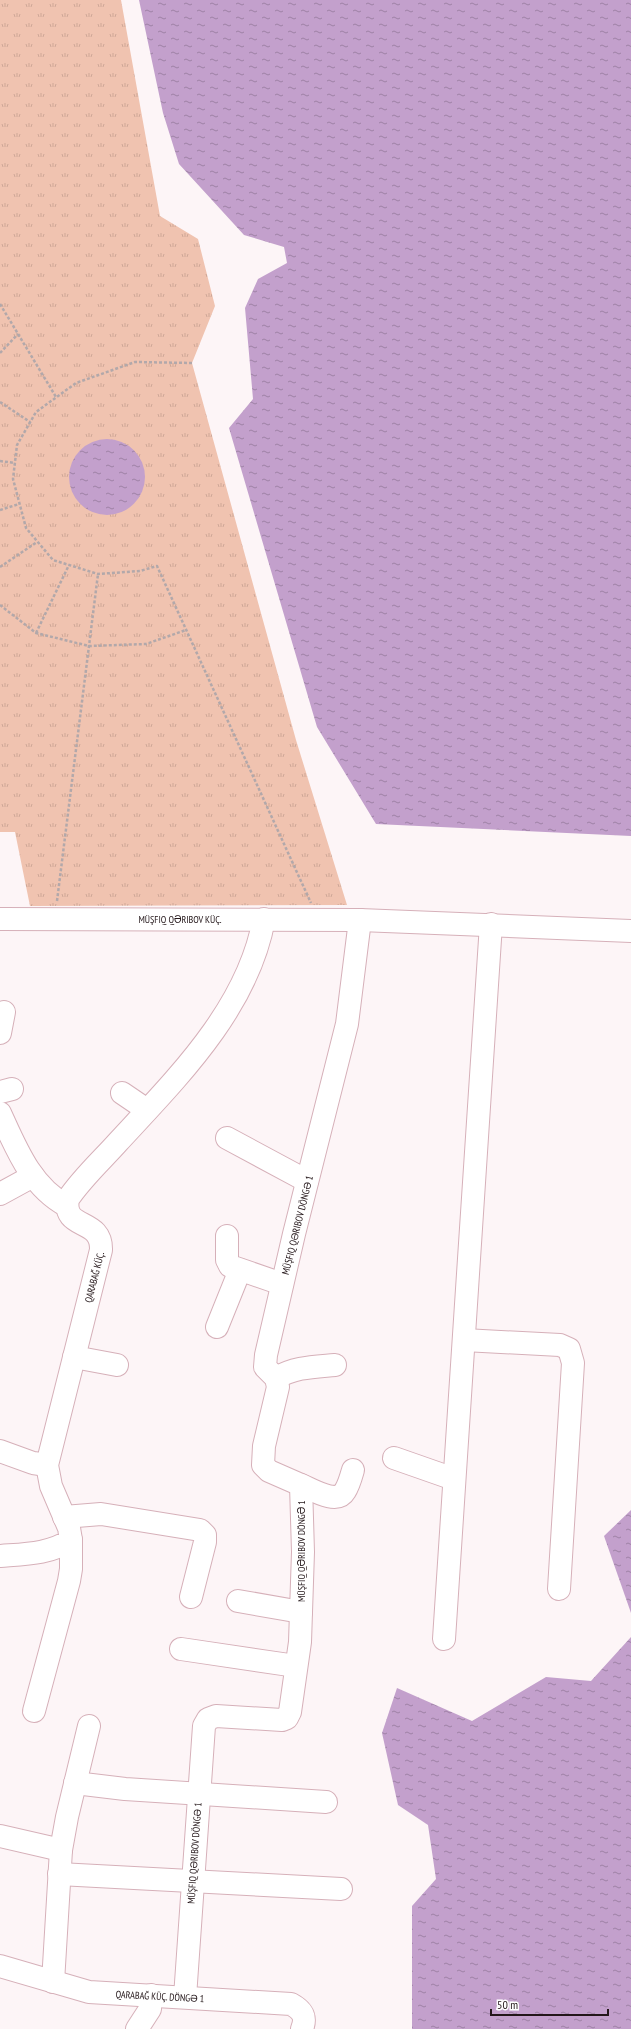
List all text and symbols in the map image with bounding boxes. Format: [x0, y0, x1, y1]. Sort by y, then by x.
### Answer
street label: MÜŞFIQ QƏRIBOV KÜÇ. [138, 913, 222, 926]
street label: MÜŞFIQ QƏRIBOV DÖNGƏ 1 [279, 1174, 316, 1276]
street label: QARABAĞ KÜÇ. [82, 1250, 107, 1304]
street label: MÜŞFIQ QƏRIBOV DÖNGƏ 1 [295, 1500, 308, 1602]
street label: MÜŞFIQ QƏRIBOV DÖNGƏ 1 [184, 1802, 205, 1904]
street label: QARABAĞ KÜÇ. DÖNGƏ 1 [115, 1988, 205, 2005]
scale bar [491, 1991, 608, 2017]
text: 50 m [497, 1997, 518, 2012]

